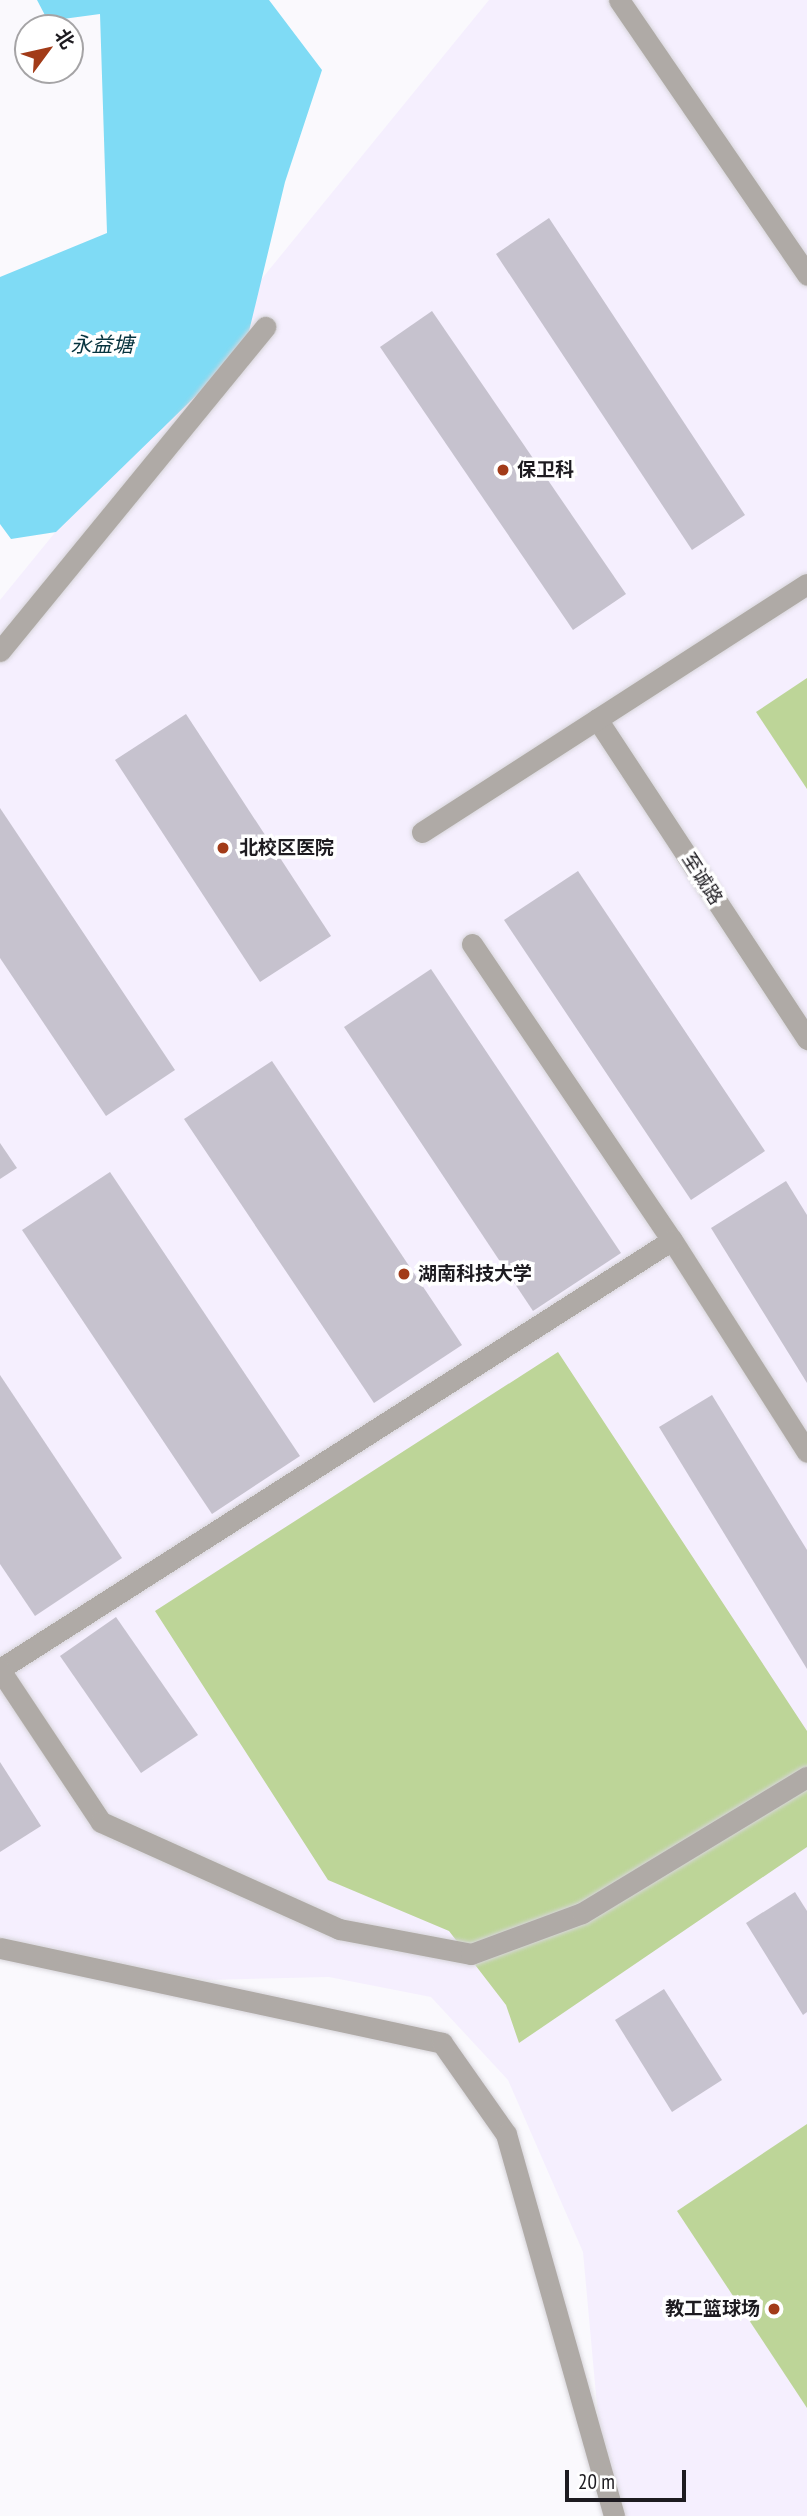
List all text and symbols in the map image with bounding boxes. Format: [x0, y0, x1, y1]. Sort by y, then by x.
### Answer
north arrow [14, 14, 84, 84]
text: 北 [50, 24, 80, 53]
water label: 永益塘 [71, 332, 133, 358]
place label: 保卫科 [517, 459, 574, 481]
marker: 保卫科 [495, 462, 511, 478]
place label: 北校区医院 [239, 837, 334, 859]
marker: 北校区医院 [213, 838, 233, 858]
street label: 至诚路 [677, 849, 727, 909]
place label: 湖南科技大学 [418, 1263, 532, 1285]
marker: 湖南科技大学 [396, 1266, 412, 1282]
place label: 教工篮球场 [665, 2298, 760, 2320]
marker: 教工篮球场 [766, 2301, 782, 2317]
scale bar [569, 2456, 690, 2500]
text: 20 m [578, 2468, 615, 2495]

